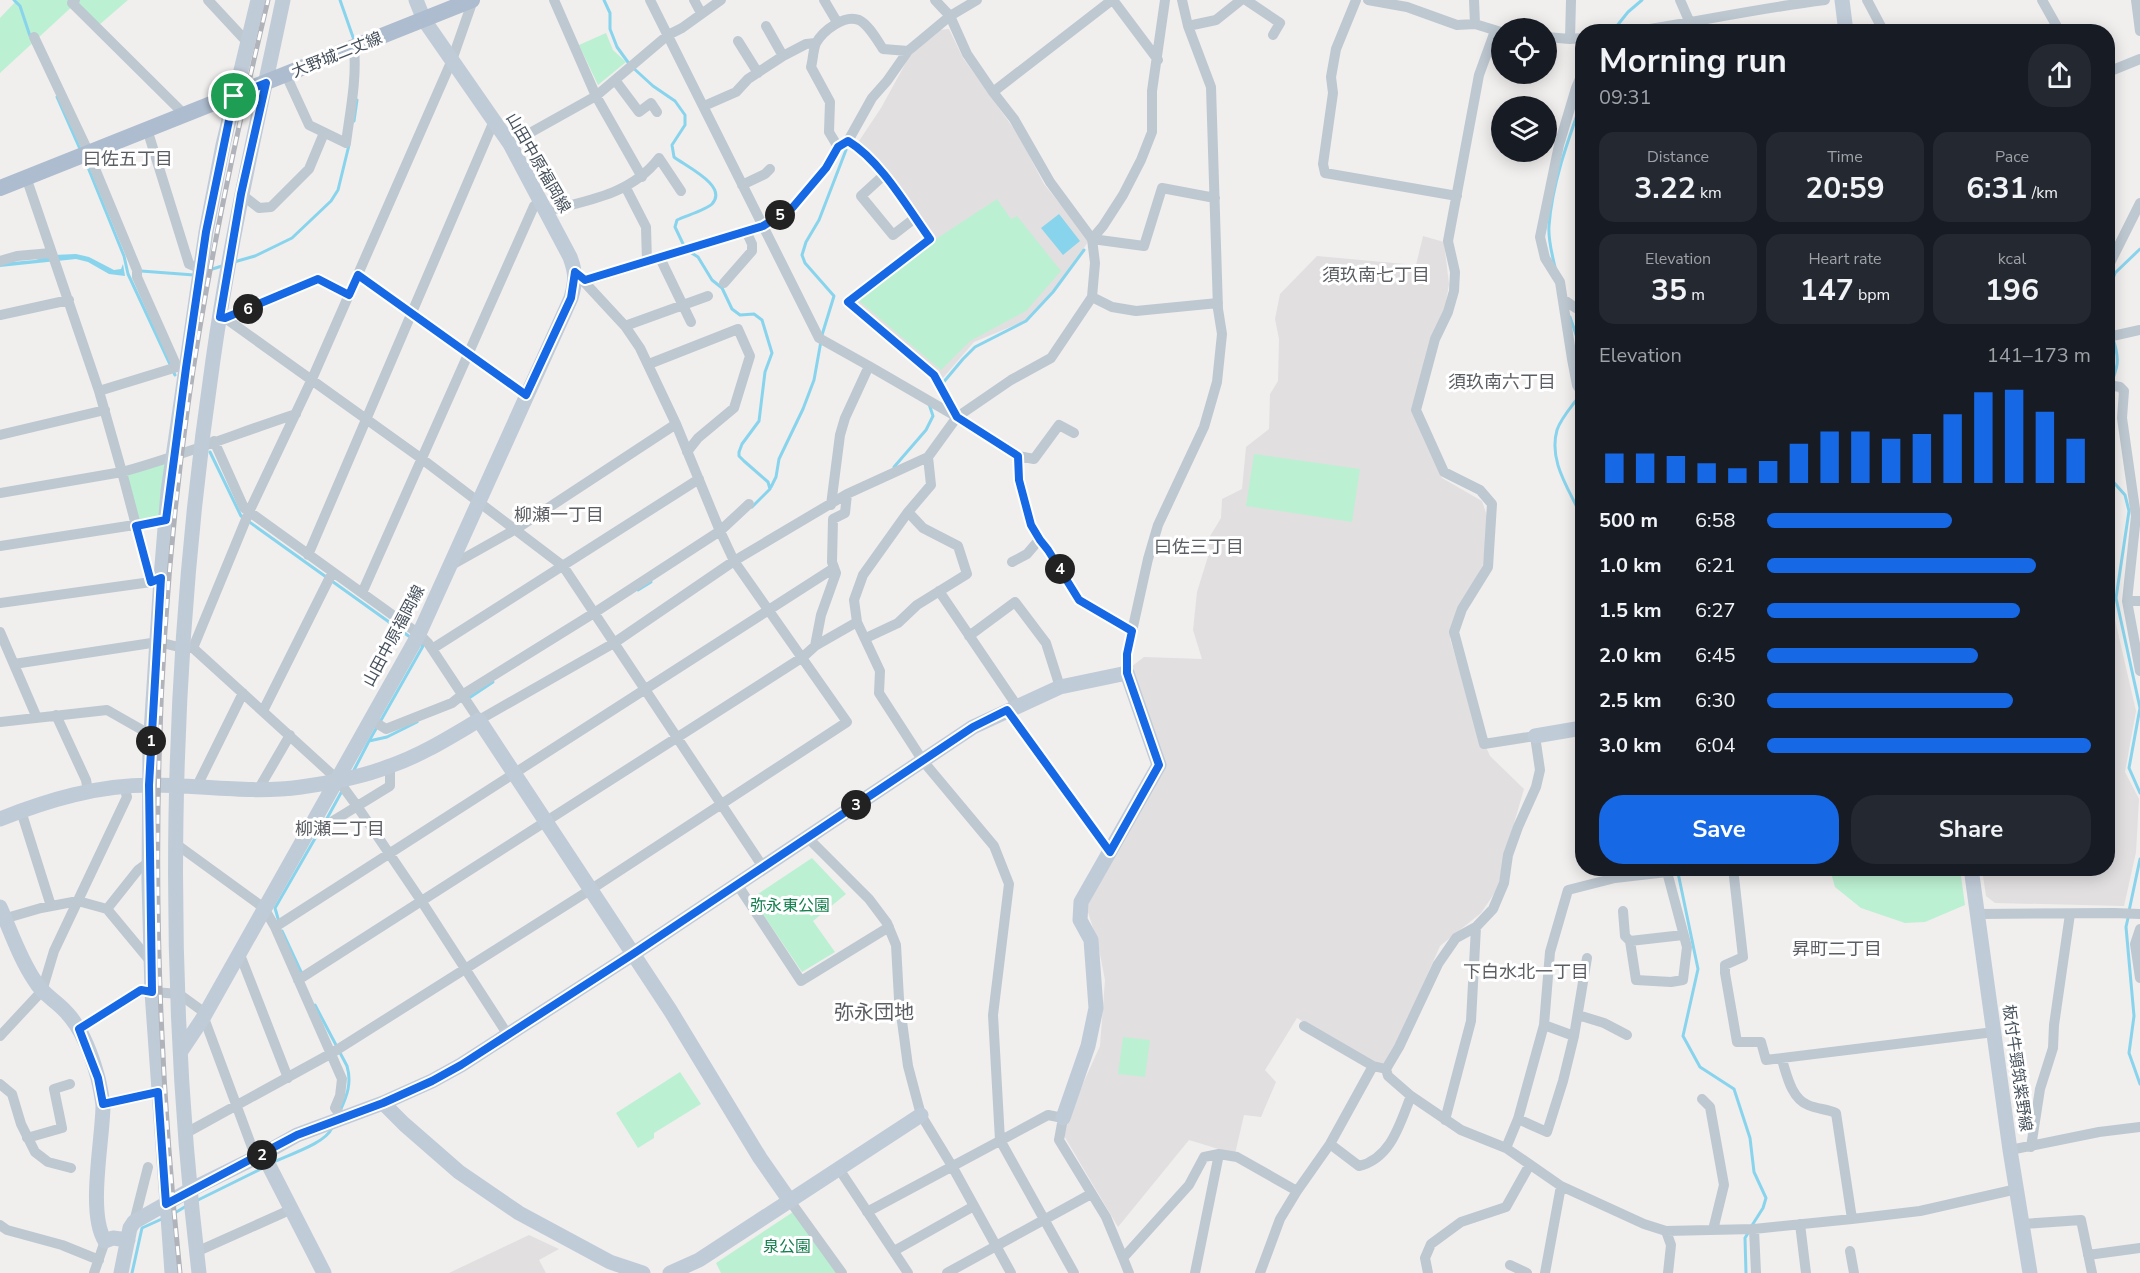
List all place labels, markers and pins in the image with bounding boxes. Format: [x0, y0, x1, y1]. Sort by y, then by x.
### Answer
pin [208, 70, 259, 121]
pin: 5 [765, 200, 795, 230]
pin: 6 [233, 294, 263, 324]
pin: 4 [1045, 554, 1075, 584]
pin: 1 [136, 726, 166, 756]
pin: 3 [841, 790, 871, 820]
pin: 2 [247, 1140, 277, 1170]

